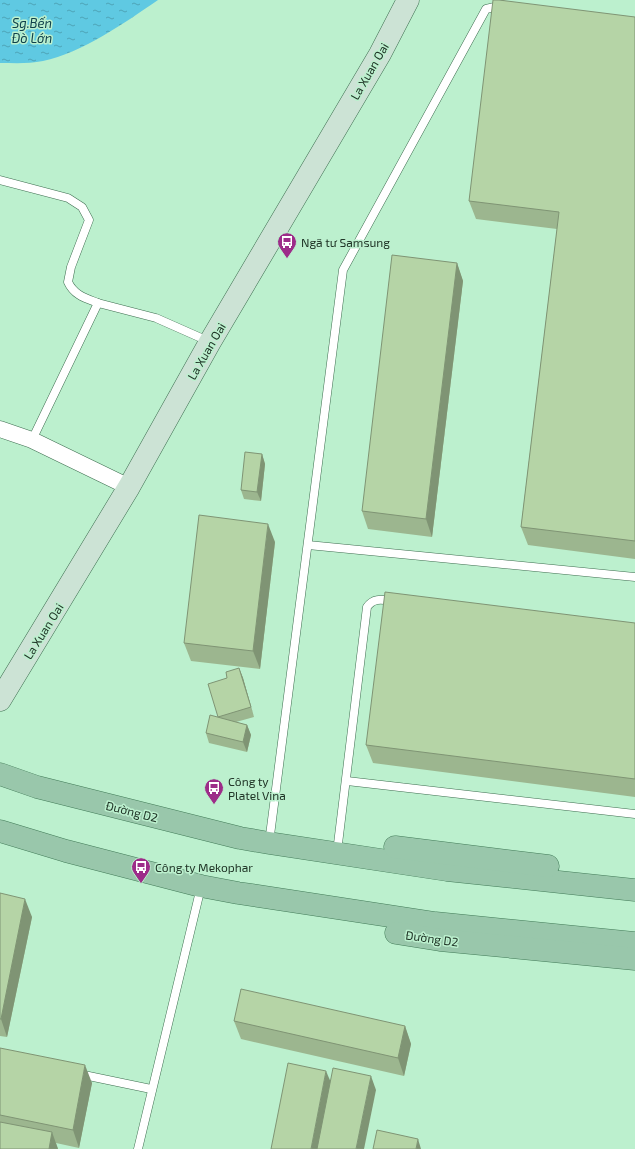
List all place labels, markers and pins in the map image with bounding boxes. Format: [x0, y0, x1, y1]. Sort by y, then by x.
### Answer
bus stop icon: Ngã tư Samsung [276, 231, 298, 259]
place label: Ngã tư Samsung [301, 235, 390, 249]
place label: Công ty Platel Vina [228, 774, 286, 802]
bus stop icon: Công ty Platel Vina [203, 777, 225, 805]
bus stop icon: Công ty Mekophar [130, 856, 152, 884]
place label: Công ty Mekophar [155, 860, 253, 874]

